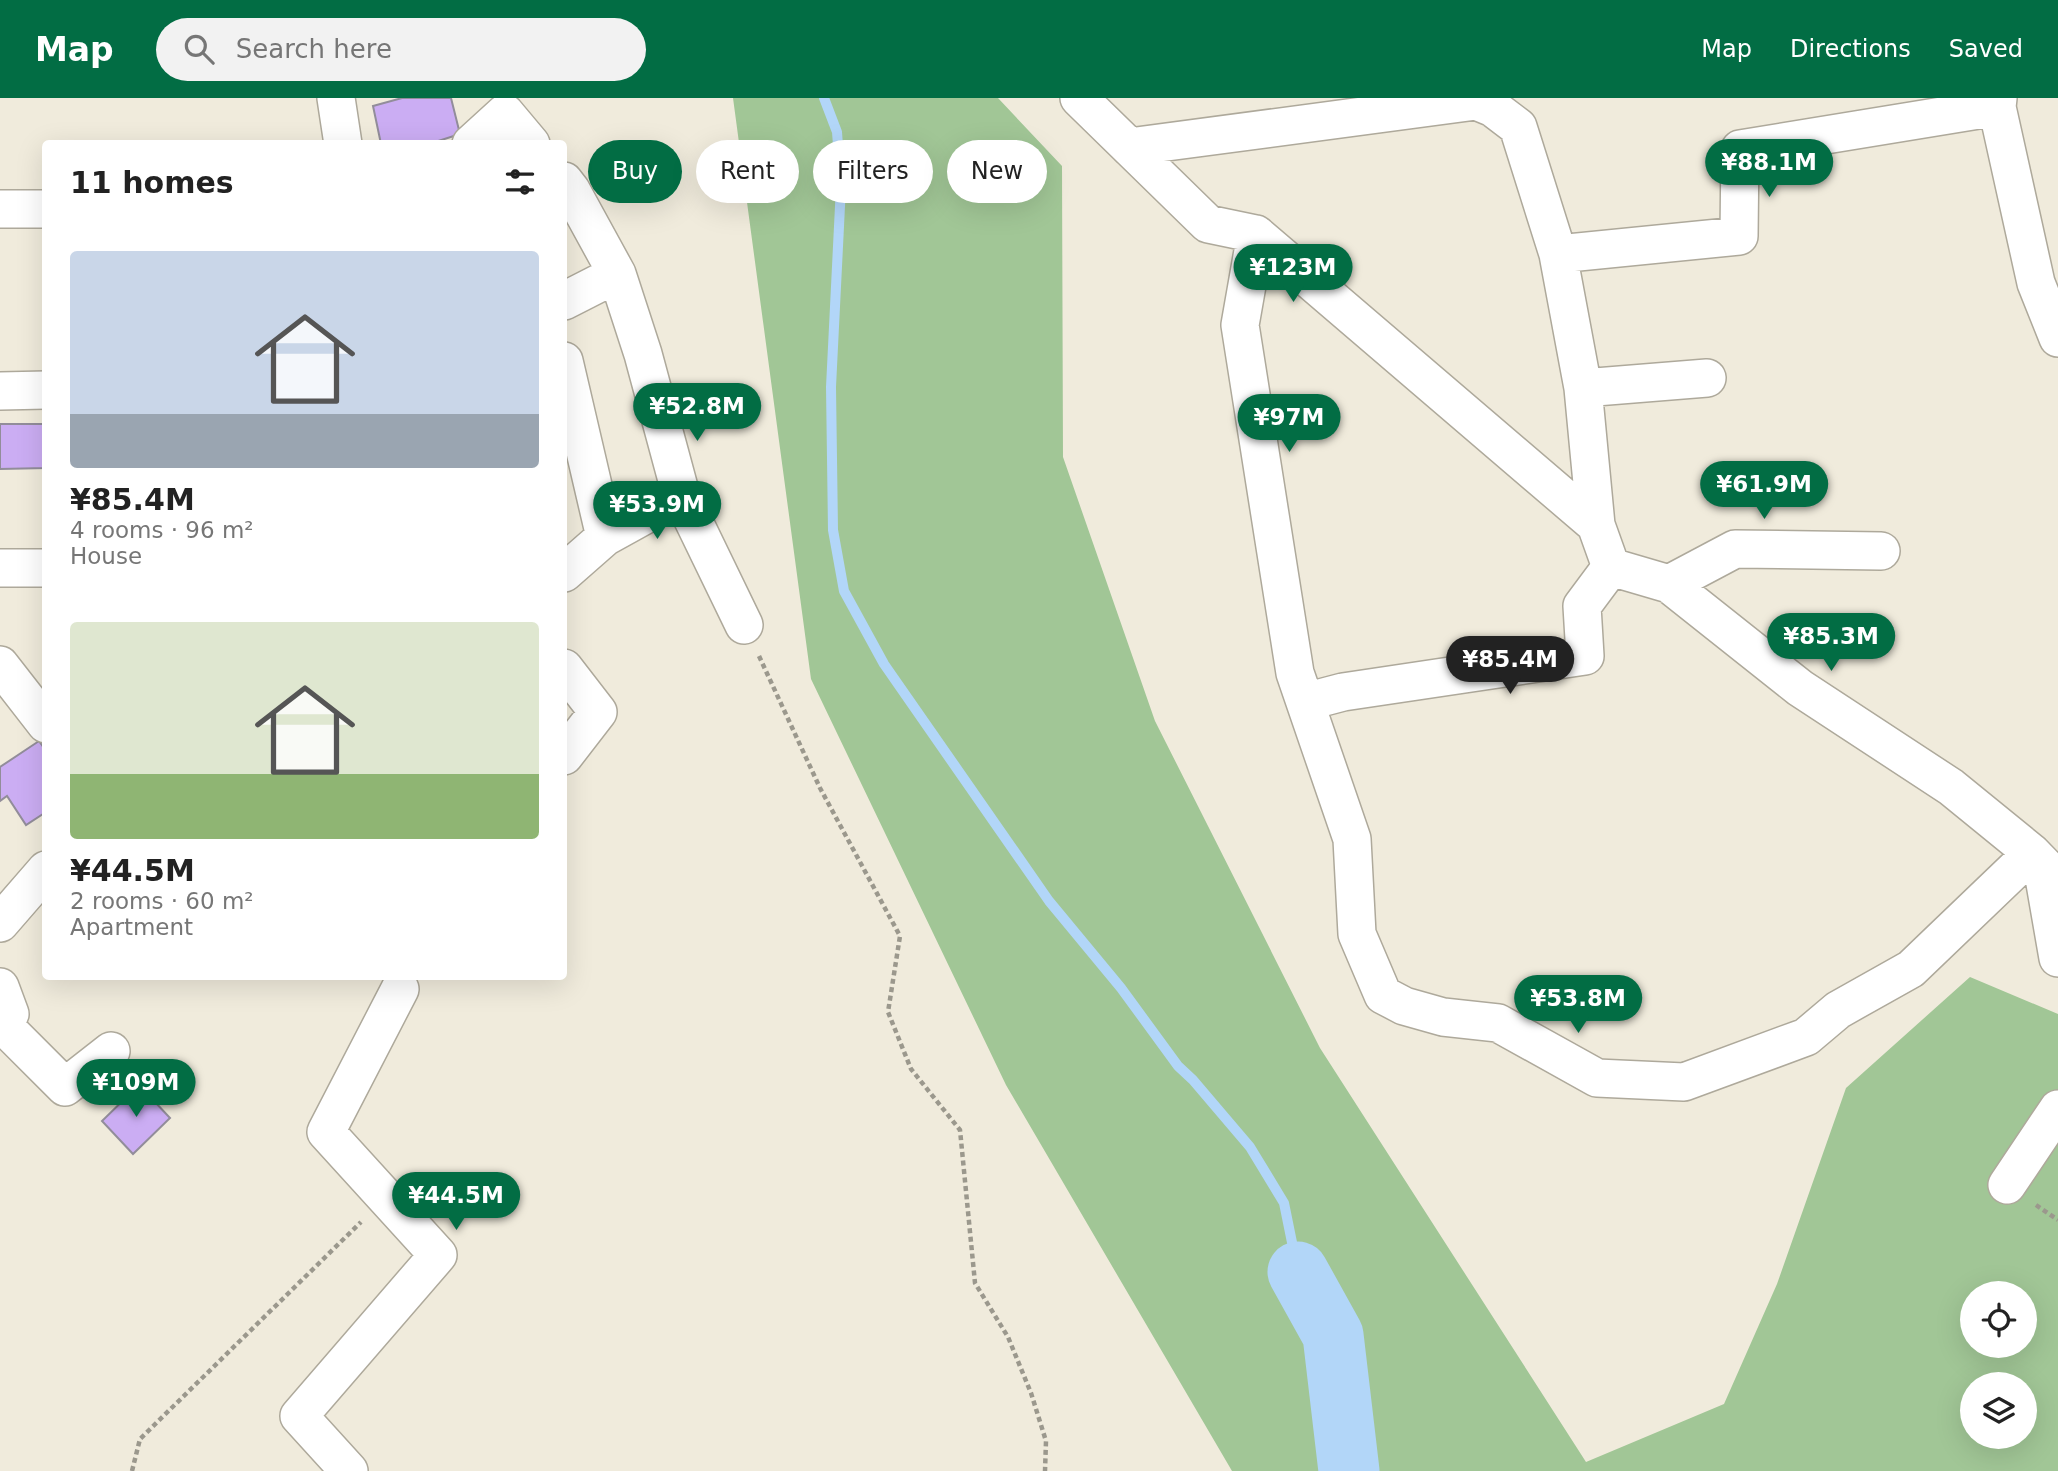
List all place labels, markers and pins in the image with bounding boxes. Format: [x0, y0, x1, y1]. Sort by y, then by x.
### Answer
pin: ¥88.1M [1712, 140, 1826, 199]
pin: ¥123M [1244, 244, 1342, 304]
pin: ¥52.8M [640, 384, 754, 443]
pin: ¥97M [1248, 394, 1330, 454]
pin: ¥61.9M [1707, 462, 1821, 521]
pin: ¥53.9M [600, 482, 714, 541]
pin: ¥85.3M [1774, 614, 1888, 673]
pin: ¥85.4M [1453, 636, 1567, 696]
pin: ¥53.8M [1521, 976, 1635, 1035]
pin: ¥109M [87, 1060, 185, 1119]
pin: ¥44.5M [399, 1172, 513, 1232]

